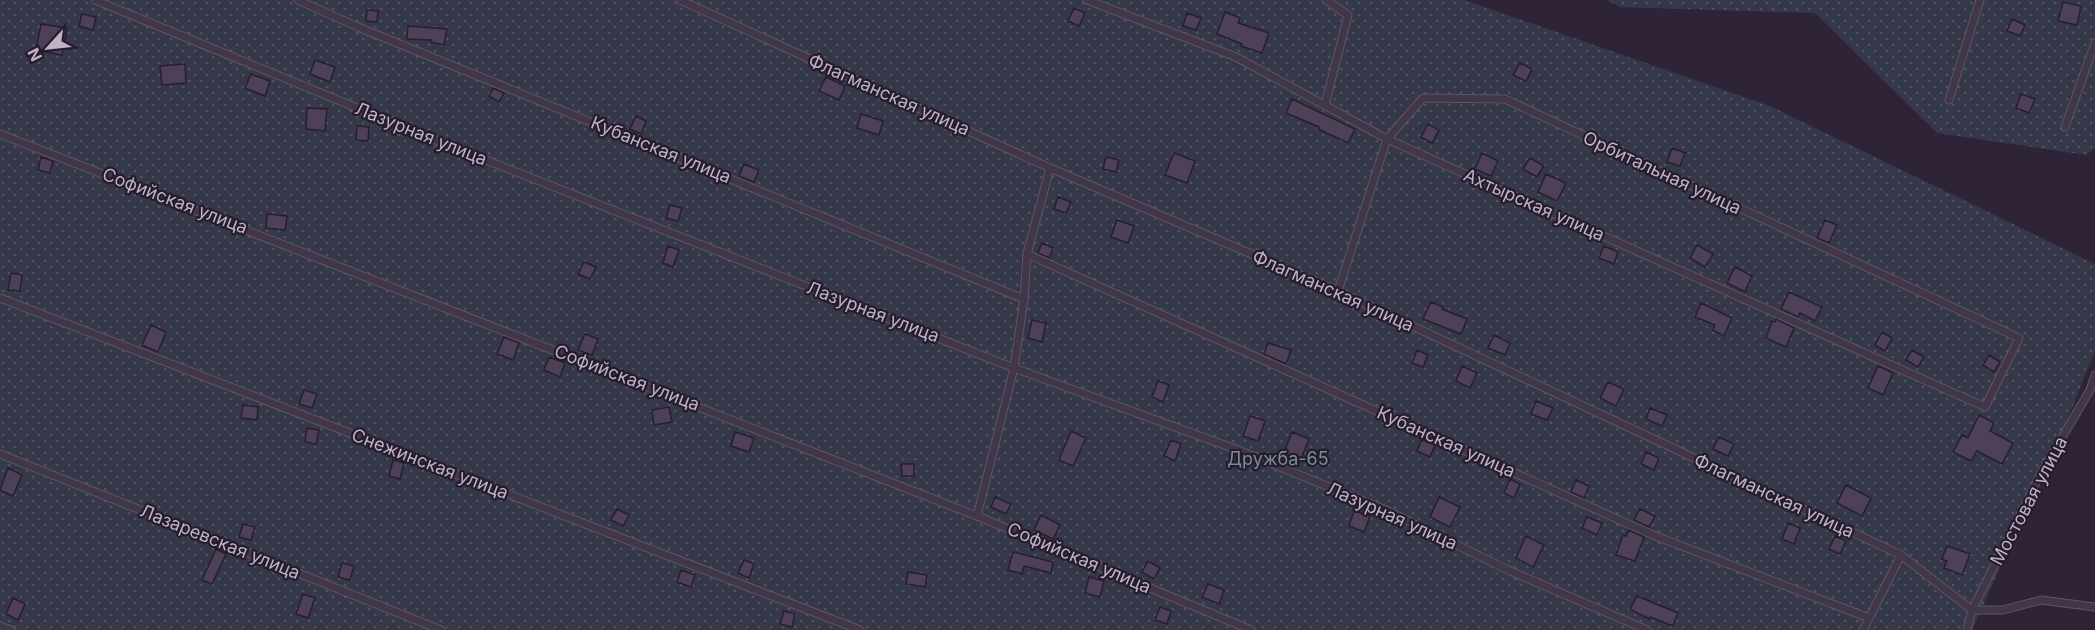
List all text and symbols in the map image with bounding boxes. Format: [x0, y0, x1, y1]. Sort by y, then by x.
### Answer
north arrow [18, 18, 78, 78]
text: N [23, 45, 46, 65]
street label: Флагманская улица [805, 49, 973, 140]
street label: Лазурная улица [352, 98, 490, 170]
street label: Кубанская улица [588, 112, 734, 187]
street label: Орбитальная улица [1580, 127, 1745, 218]
street label: Софийская улица [100, 163, 251, 238]
street label: Ахтырская улица [1461, 164, 1608, 245]
street label: Флагманская улица [1249, 245, 1417, 336]
street label: Лазурная улица [804, 277, 942, 346]
street label: Софийская улица [552, 340, 703, 415]
street label: Кубанская улица [1374, 402, 1519, 481]
street label: Снежинская улица [349, 424, 511, 503]
street label: Мостовая улица [1986, 433, 2071, 569]
park label: Дружба-65 [1227, 448, 1329, 469]
street label: Флагманская улица [1691, 449, 1858, 542]
street label: Лазурная улица [1324, 477, 1461, 554]
street label: Лазаревская улица [137, 500, 303, 583]
street label: Софийская улица [1004, 518, 1154, 597]

